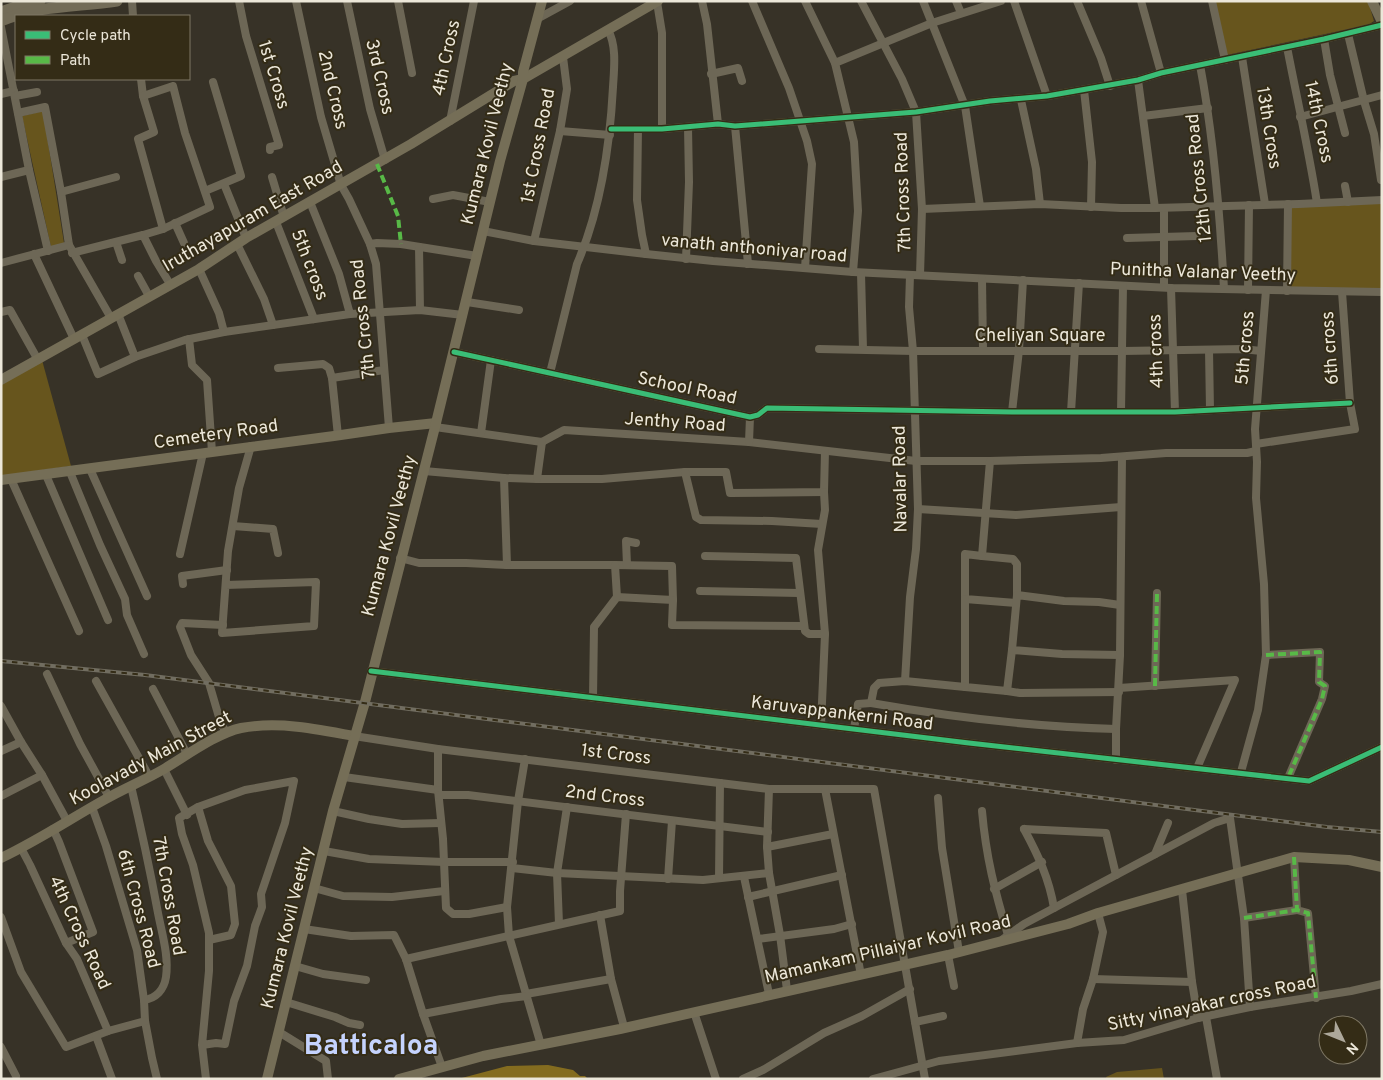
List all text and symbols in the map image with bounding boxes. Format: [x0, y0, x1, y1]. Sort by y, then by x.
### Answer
legend [15, 15, 190, 80]
street label: 4th Cross [428, 18, 466, 98]
text: Cycle path [60, 27, 131, 46]
street label: 3rd Cross [359, 37, 399, 117]
street label: 1st Cross [252, 38, 294, 112]
street label: 2nd Cross [312, 48, 352, 132]
text: Path [60, 52, 91, 71]
street label: Kumara Kovil Veethy [457, 60, 519, 228]
street label: 14th Cross [1298, 79, 1338, 165]
street label: 13th Cross [1250, 85, 1286, 171]
street label: 1st Cross Road [517, 87, 561, 205]
street label: 12th Cross Road [1182, 112, 1218, 244]
street label: 7th Cross Road [890, 131, 918, 253]
street label: Iruthayapuram East Road [159, 156, 347, 278]
street label: 5th cross [285, 226, 333, 304]
street label: vanath anthoniyar road [660, 229, 848, 269]
street label: 7th Cross Road [346, 258, 382, 380]
street label: Punitha Valanar Veethy [1110, 258, 1296, 288]
street label: 5th cross [1231, 310, 1261, 386]
street label: 6th cross [1317, 310, 1345, 386]
street label: 4th cross [1144, 313, 1170, 389]
street label: Cheliyan Square [974, 325, 1106, 348]
street label: School Road [635, 367, 739, 411]
street label: Jenthy Road [624, 408, 726, 438]
street label: Cemetery Road [152, 415, 280, 455]
street label: Navalar Road [889, 425, 913, 533]
street label: Kumara Kovil Veethy [357, 453, 423, 619]
street label: Karuvappankerni Road [749, 691, 935, 737]
street label: Koolavady Main Street [66, 707, 236, 811]
street label: 1st Cross [580, 739, 652, 771]
street label: 2nd Cross [564, 781, 646, 813]
street label: 7th Cross Road [146, 835, 190, 957]
street label: Kumara Kovil Veethy [257, 844, 319, 1012]
street label: 6th Cross Road [111, 847, 165, 971]
street label: 4th Cross Road [43, 872, 115, 994]
street label: Mamankam Pillaiyar Kovil Road [762, 910, 1014, 990]
street label: Sitty vinayakar cross Road [1106, 971, 1318, 1037]
north arrow [1318, 1015, 1368, 1065]
district label: Batticaloa [304, 1029, 438, 1065]
text: N [1342, 1038, 1361, 1057]

